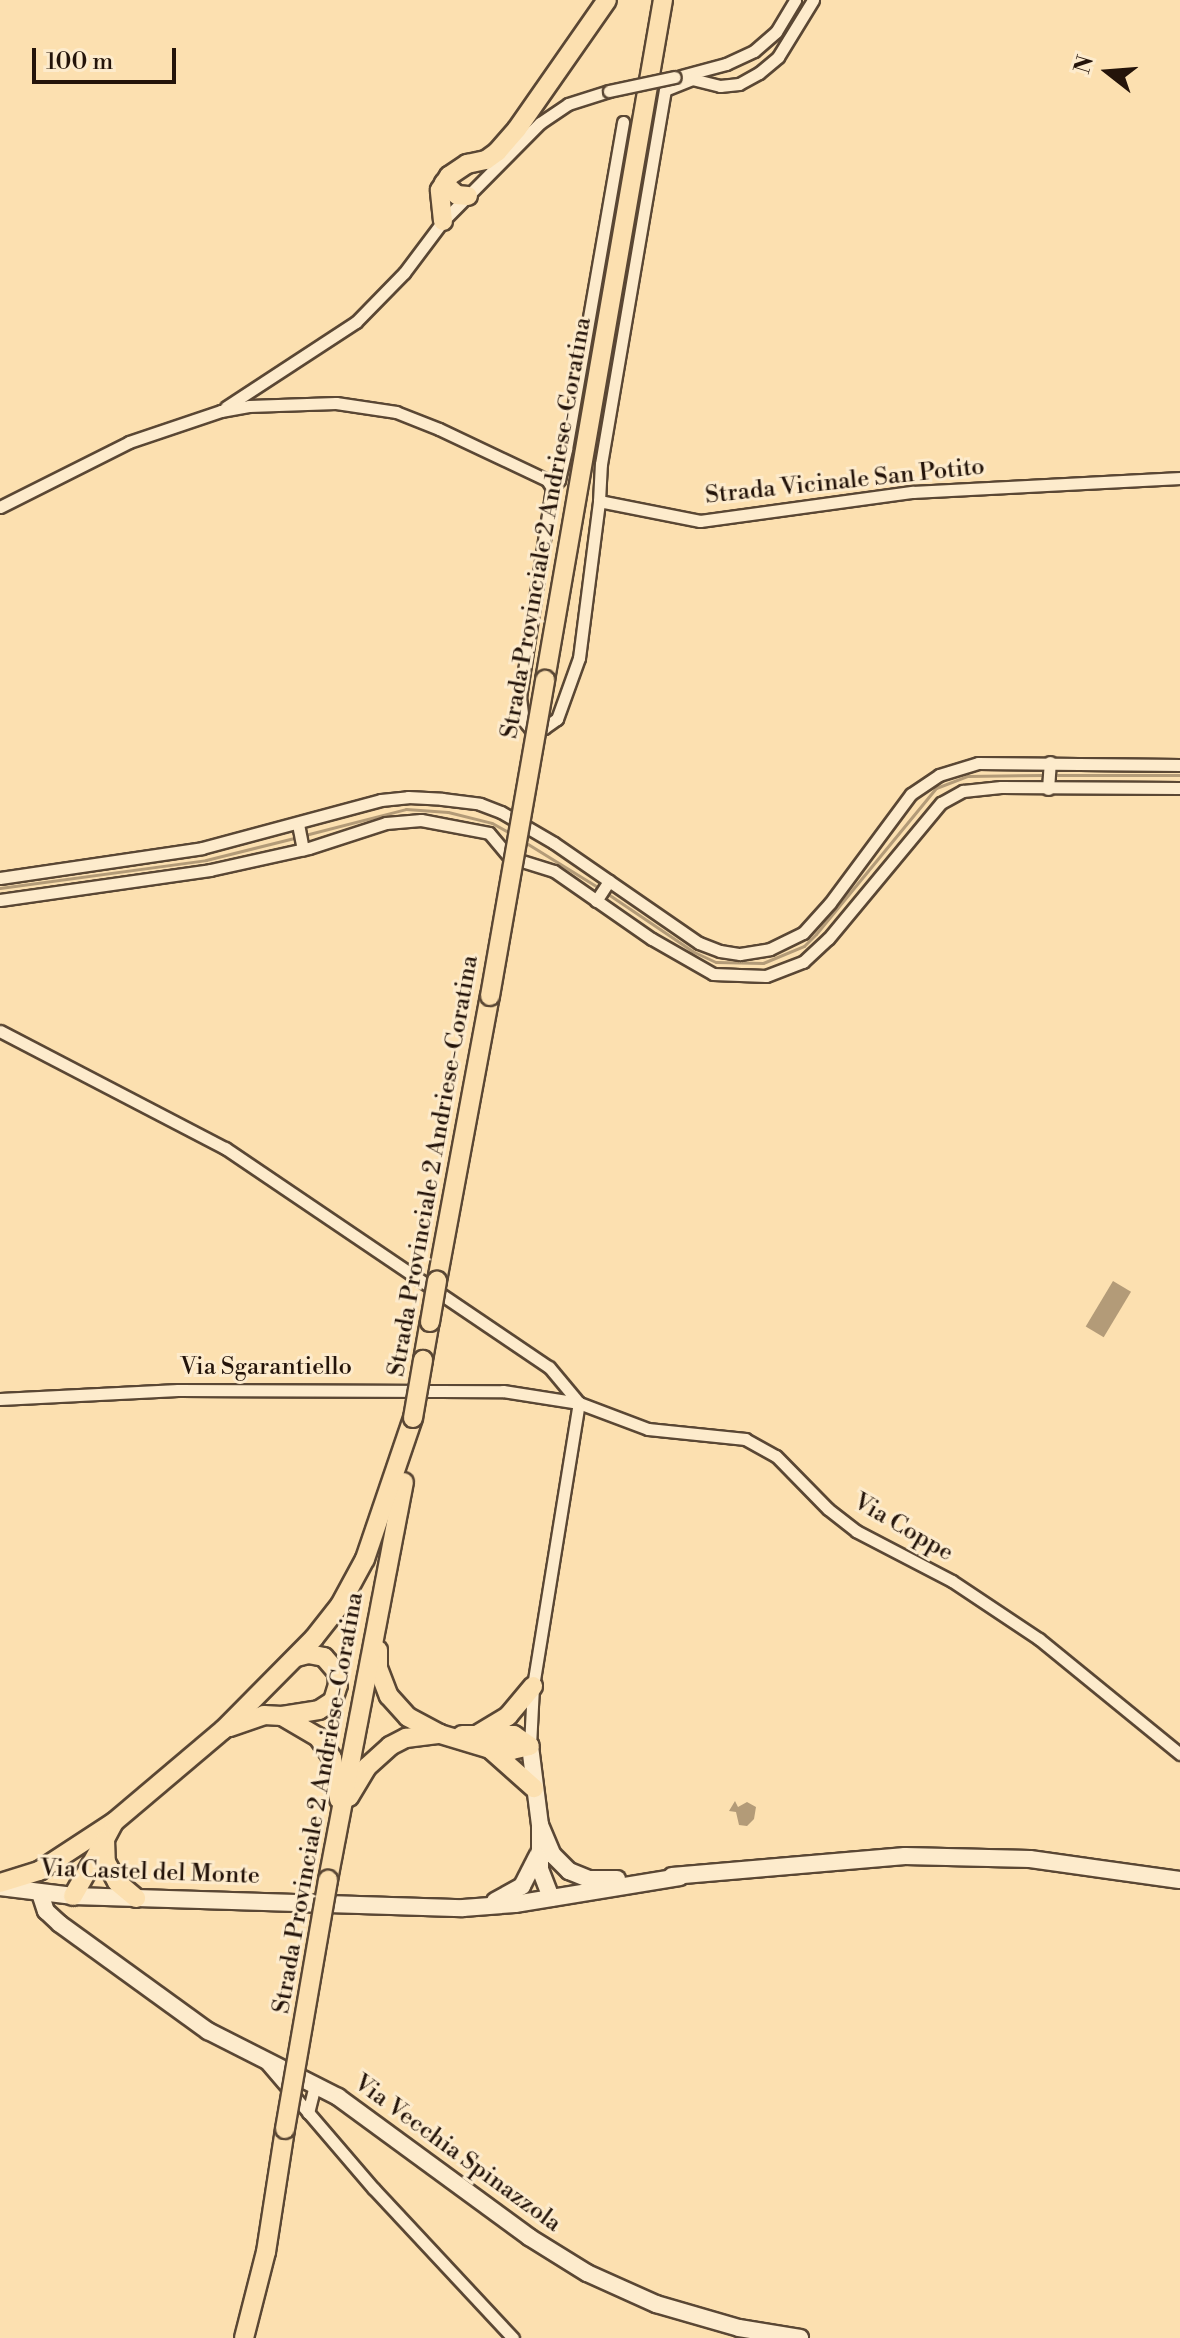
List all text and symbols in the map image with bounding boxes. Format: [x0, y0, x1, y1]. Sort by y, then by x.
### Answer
scale bar [36, 32, 180, 82]
north arrow [1068, 32, 1148, 112]
text: 100 m [46, 47, 113, 77]
text: N [1069, 53, 1100, 77]
street label: Strada Provinciale 2 Andriese-Coratina [496, 315, 598, 741]
street label: Strada Vicinale San Potito [704, 453, 986, 511]
street label: Strada Provinciale 2 Andriese-Coratina [383, 953, 485, 1379]
street label: Via Sgarantiello [180, 1354, 352, 1382]
street label: Via Coppe [848, 1488, 958, 1568]
street label: Strada Provinciale 2 Andriese-Coratina [268, 1590, 370, 2016]
street label: Via Castel del Monte [40, 1855, 260, 1891]
street label: Via Vecchia Spinazzola [348, 2069, 566, 2239]

